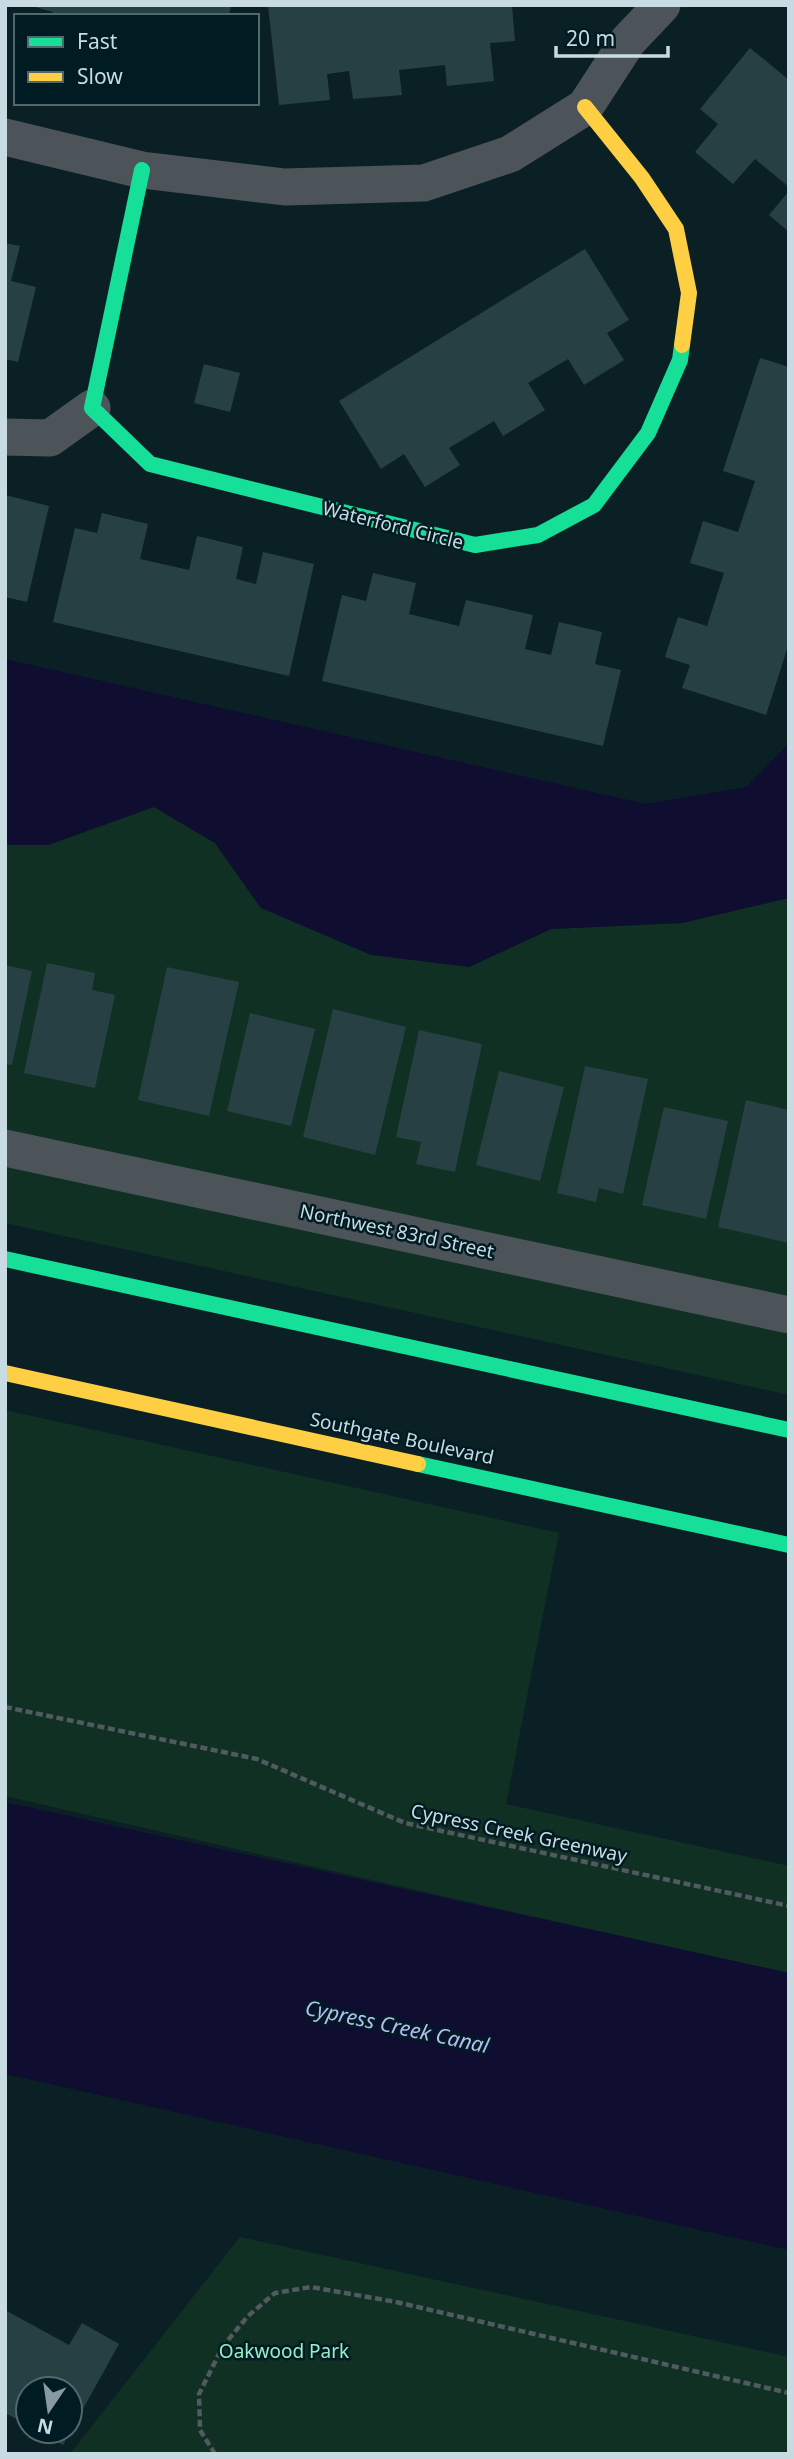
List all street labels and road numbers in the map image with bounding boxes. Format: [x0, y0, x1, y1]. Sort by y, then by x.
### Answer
street label: Waterford Circle [320, 495, 466, 555]
street label: Northwest 83rd Street [298, 1198, 497, 1264]
street label: Southgate Boulevard [308, 1406, 496, 1470]
street label: Cypress Creek Greenway [408, 1797, 630, 1869]

